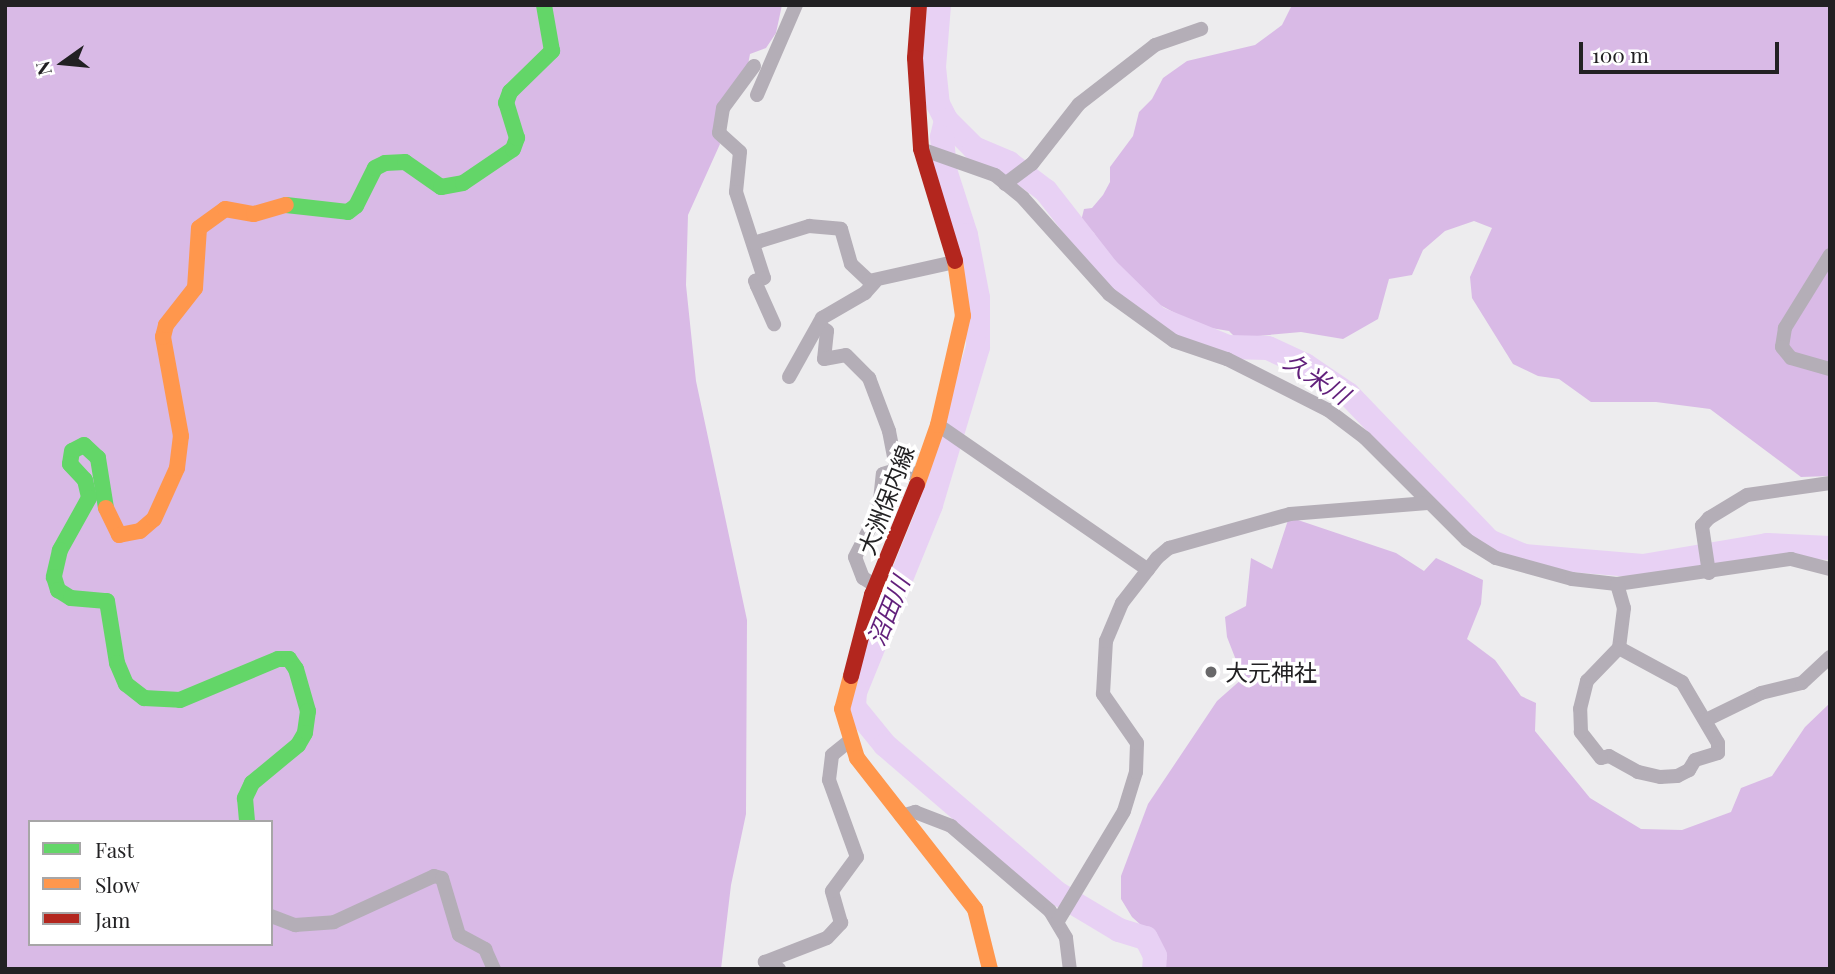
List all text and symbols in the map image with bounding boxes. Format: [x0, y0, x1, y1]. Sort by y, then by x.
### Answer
north arrow [28, 28, 98, 98]
scale bar [1583, 28, 1783, 72]
text: 100 m [1592, 40, 1649, 68]
text: N [28, 58, 57, 78]
water label: 久米川 [1279, 346, 1355, 410]
street label: 大洲保内線 [853, 441, 919, 559]
water label: 沼田川 [861, 572, 915, 650]
place label: 大元神社 [1225, 658, 1317, 686]
marker: 大元神社 [1203, 664, 1219, 680]
legend [28, 820, 273, 946]
text: Fast [95, 835, 134, 863]
text: Slow [95, 870, 140, 898]
text: Jam [95, 905, 131, 933]

